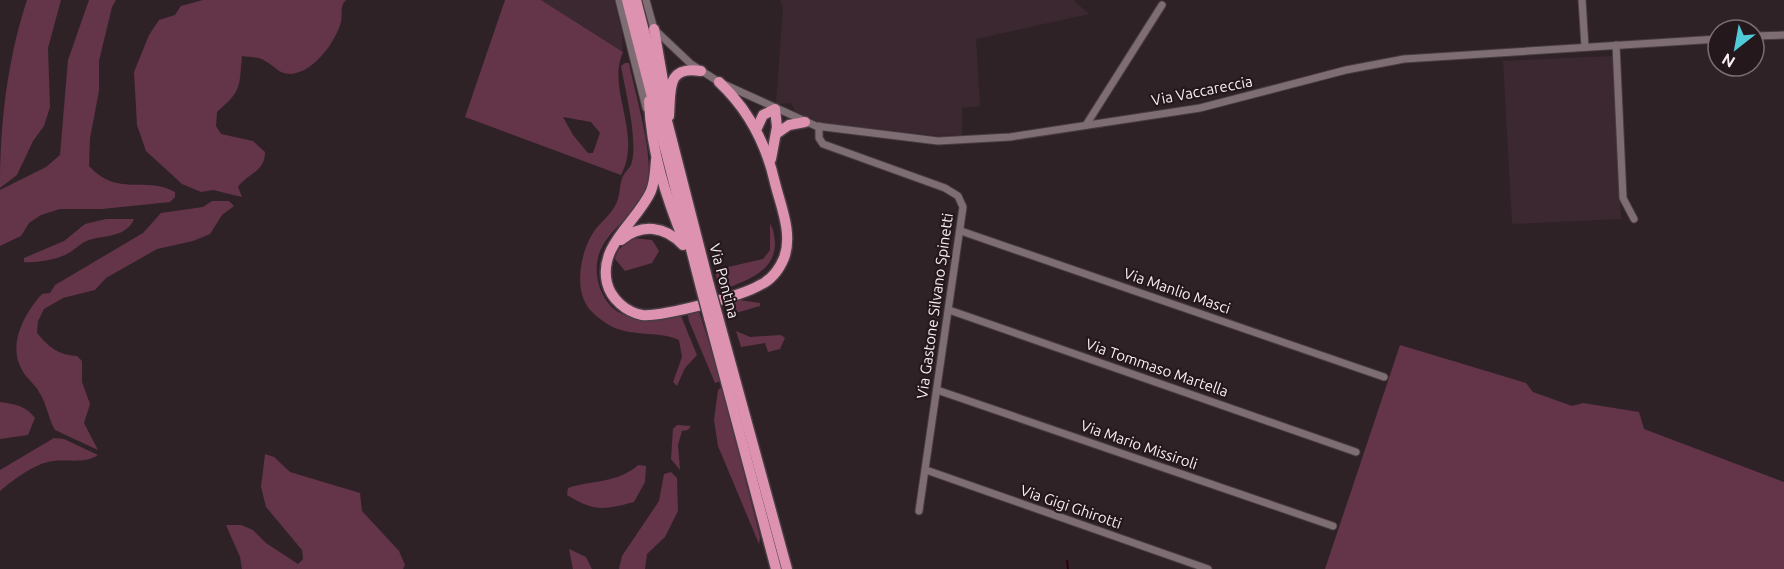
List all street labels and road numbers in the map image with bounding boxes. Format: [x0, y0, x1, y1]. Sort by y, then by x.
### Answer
street label: Via Vaccareccia [1150, 72, 1254, 109]
street label: Via Gastone Silvano Spinetti [913, 212, 956, 400]
street label: Via Pontina [706, 242, 743, 320]
street label: Via Manlio Masci [1122, 264, 1233, 317]
street label: Via Tommaso Martella [1084, 335, 1231, 400]
street label: Via Mario Missiroli [1079, 417, 1200, 472]
street label: Via Gigi Ghirotti [1018, 481, 1124, 532]

